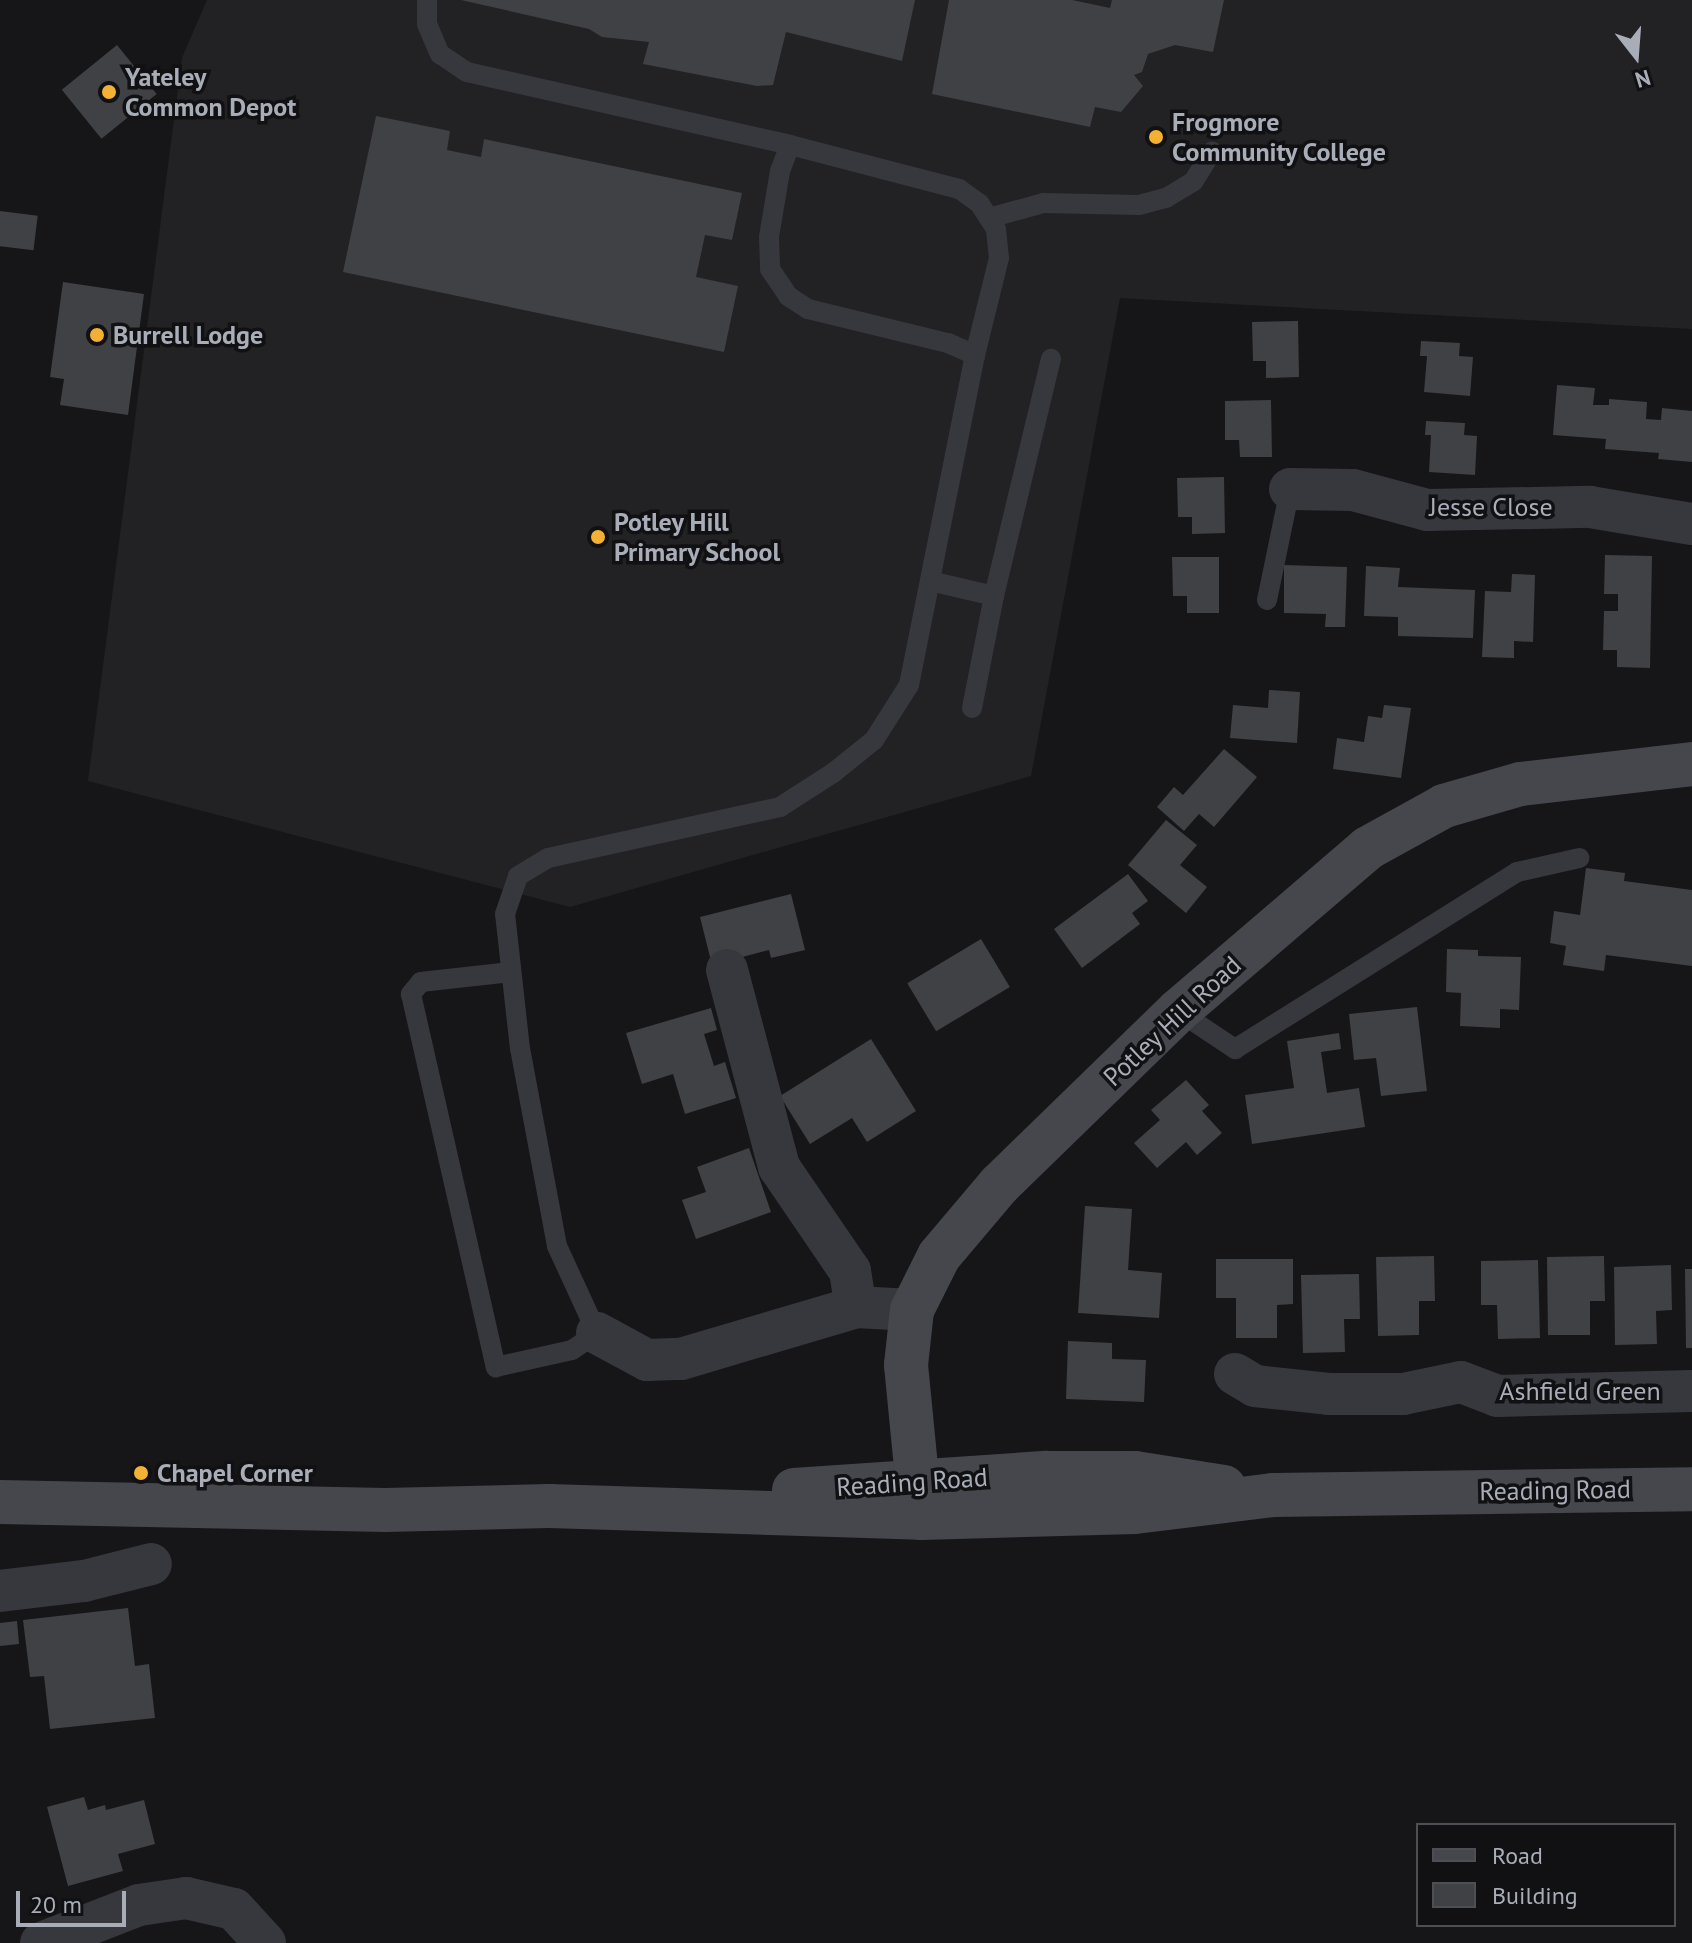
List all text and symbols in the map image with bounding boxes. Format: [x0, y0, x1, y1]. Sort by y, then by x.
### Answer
north arrow [1596, 16, 1676, 96]
place label: Yateley Common Depot [125, 61, 296, 122]
text: N [1632, 63, 1654, 94]
marker: Yateley Common Depot [100, 83, 118, 101]
place label: Frogmore Community College [1172, 106, 1387, 168]
marker: Frogmore Community College [1147, 128, 1165, 146]
place label: Burrell Lodge [113, 319, 263, 351]
marker: Burrell Lodge [88, 326, 106, 344]
street label: Jesse Close [1429, 491, 1553, 523]
place label: Potley Hill Primary School [614, 506, 781, 568]
marker: Potley Hill Primary School [589, 528, 607, 546]
street label: Potley Hill Road [1097, 949, 1247, 1093]
street label: Ashfield Green [1499, 1375, 1661, 1407]
place label: Chapel Corner [157, 1457, 313, 1489]
street label: Reading Road [835, 1461, 989, 1503]
marker: Chapel Corner [132, 1464, 150, 1482]
street label: Reading Road [1479, 1473, 1631, 1507]
legend [1416, 1823, 1676, 1927]
text: Road [1492, 1840, 1543, 1871]
scale bar [20, 1875, 130, 1925]
text: Building [1492, 1880, 1578, 1911]
text: 20 m [30, 1889, 82, 1920]

